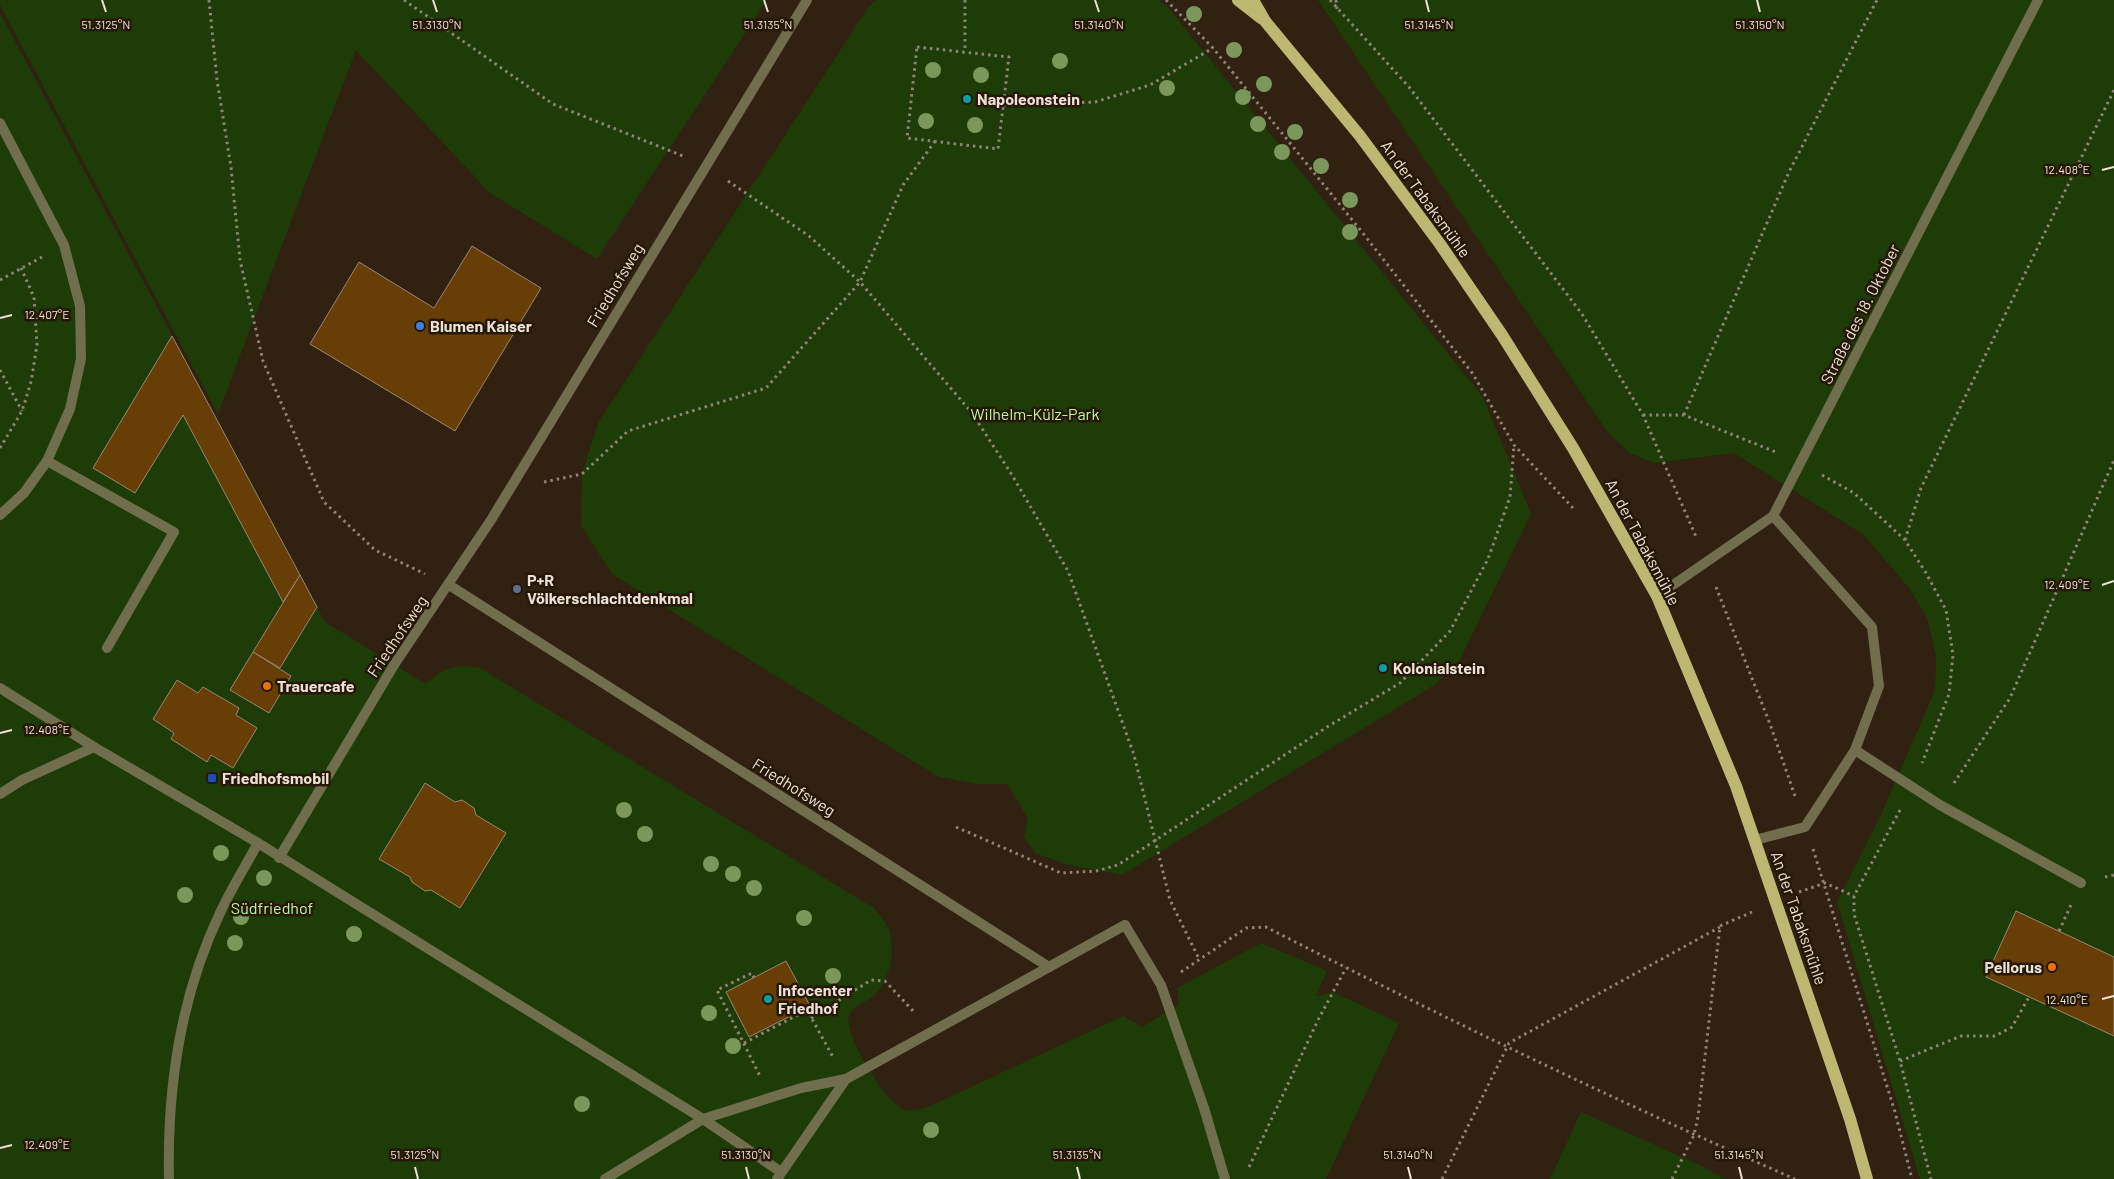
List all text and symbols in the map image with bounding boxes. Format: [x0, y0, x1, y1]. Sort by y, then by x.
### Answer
text: 51.3125°N [82, 17, 130, 31]
text: 51.3130°N [412, 17, 462, 31]
text: 51.3135°N [744, 17, 792, 31]
text: 51.3140°N [1074, 17, 1124, 31]
text: 51.3145°N [1404, 17, 1454, 31]
text: 51.3150°N [1735, 17, 1785, 31]
place label: Napoleonstein [977, 89, 1080, 108]
marker: Napoleonstein [961, 93, 973, 105]
street label: An der Tabaksmühle [1378, 136, 1475, 261]
text: 12.408°E [2044, 162, 2090, 176]
street label: Friedhofsweg [582, 239, 647, 330]
street label: Straße des 18. Oktober [1816, 240, 1903, 387]
text: 12.407°E [25, 307, 69, 321]
place label: Blumen Kaiser [430, 316, 532, 335]
marker: Blumen Kaiser [414, 320, 426, 332]
park label: Wilhelm-Külz-Park [971, 404, 1099, 423]
street label: An der Tabaksmühle [1602, 475, 1685, 608]
place label: P+R Völkerschlachtdenkmal [527, 570, 693, 607]
text: 12.409°E [2044, 577, 2090, 591]
marker: P+R Völkerschlachtdenkmal [511, 583, 523, 595]
street label: Friedhofsweg [362, 591, 431, 680]
place label: Kolonialstein [1393, 658, 1485, 677]
marker: Kolonialstein [1377, 662, 1389, 674]
place label: Trauercafe [277, 676, 355, 695]
marker: Trauercafe [261, 680, 273, 692]
text: 12.408°E [24, 722, 70, 736]
street label: Friedhofsweg [749, 754, 839, 820]
place label: Friedhofsmobil [222, 768, 329, 787]
marker: Friedhofsmobil [206, 772, 218, 784]
street label: An der Tabaksmühle [1768, 848, 1831, 987]
park label: Südfriedhof [231, 898, 314, 917]
place label: Pellorus [1985, 957, 2042, 976]
marker: Pellorus [2046, 961, 2058, 973]
place label: Infocenter Friedhof [778, 980, 852, 1017]
text: 12.410°E [2046, 992, 2088, 1006]
marker: Infocenter Friedhof [762, 993, 774, 1005]
text: 12.409°E [24, 1137, 70, 1151]
text: 51.3125°N [391, 1147, 439, 1161]
text: 51.3130°N [721, 1147, 771, 1161]
text: 51.3135°N [1053, 1147, 1101, 1161]
text: 51.3140°N [1383, 1147, 1433, 1161]
text: 51.3145°N [1714, 1147, 1764, 1161]

